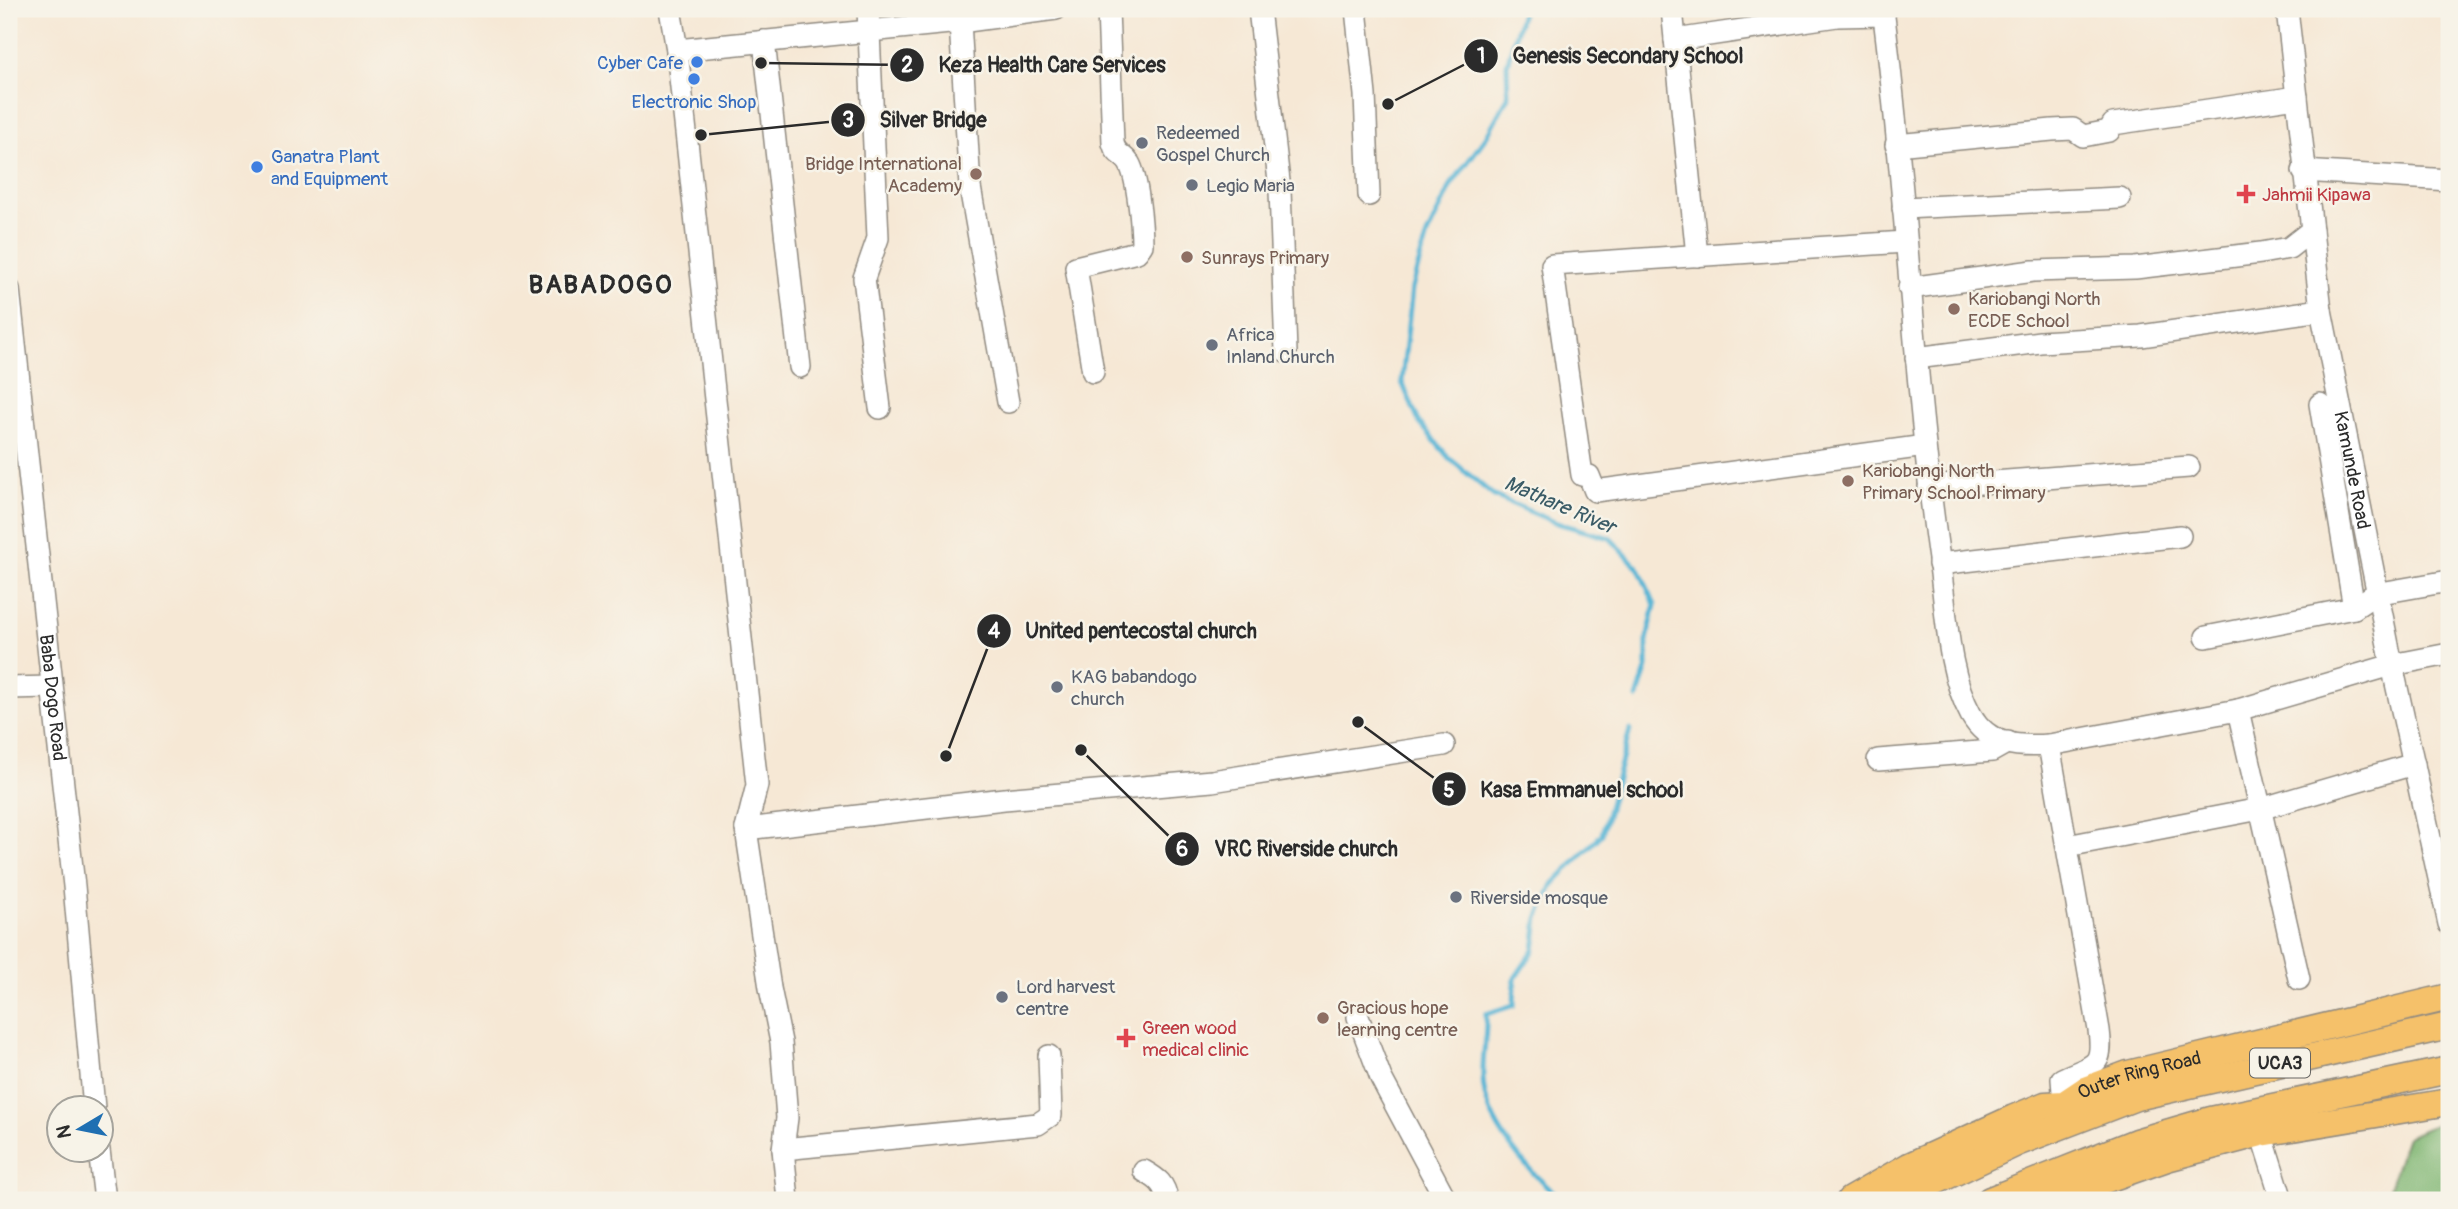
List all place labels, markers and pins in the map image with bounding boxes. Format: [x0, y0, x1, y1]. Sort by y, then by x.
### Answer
callout: Genesis Secondary School [1464, 35, 1757, 77]
callout: Keza Health Care Services [889, 44, 1179, 86]
place label: Cyber Cafe [597, 51, 684, 75]
marker: Cyber Cafe [689, 54, 705, 70]
marker: Electronic Shop [686, 71, 702, 87]
place label: Electronic Shop [632, 90, 756, 114]
callout: Silver Bridge [831, 99, 1001, 141]
place label: Redeemed Gospel Church [1156, 121, 1270, 167]
marker: Redeemed Gospel Church [1134, 135, 1150, 151]
place label: Ganatra Plant and Equipment [271, 145, 389, 191]
place label: Bridge International Academy [805, 152, 962, 198]
marker: Ganatra Plant and Equipment [249, 159, 265, 175]
marker: Bridge International Academy [968, 166, 984, 182]
place label: Legio Maria [1206, 174, 1295, 198]
marker: Legio Maria [1184, 177, 1200, 193]
place label: Jahmii Kipawa [2262, 183, 2371, 207]
marker: Jahmii Kipawa [2236, 184, 2256, 204]
place label: Sunrays Primary [1201, 246, 1329, 270]
marker: Sunrays Primary [1179, 249, 1195, 265]
place label: Kariobangi North ECDE School [1968, 287, 2101, 333]
marker: Kariobangi North ECDE School [1946, 301, 1962, 317]
place label: Africa Inland Church [1226, 323, 1335, 369]
marker: Africa Inland Church [1204, 337, 1220, 353]
place label: Kariobangi North Primary School Primary [1862, 459, 2046, 505]
marker: Kariobangi North Primary School Primary [1840, 473, 1856, 489]
callout: United pentecostal church [976, 610, 1271, 652]
place label: KAG babandogo church [1071, 665, 1197, 711]
marker: KAG babandogo church [1049, 679, 1065, 695]
callout: Kasa Emmanuel school [1431, 768, 1698, 810]
callout: VRC Riverside church [1165, 828, 1412, 870]
place label: Riverside mosque [1470, 886, 1609, 910]
marker: Riverside mosque [1448, 889, 1464, 905]
place label: Lord harvest centre [1016, 975, 1116, 1021]
marker: Lord harvest centre [994, 989, 1010, 1005]
place label: Gracious hope learning centre [1337, 996, 1458, 1042]
marker: Gracious hope learning centre [1315, 1010, 1331, 1026]
place label: Green wood medical clinic [1142, 1016, 1250, 1062]
marker: Green wood medical clinic [1116, 1028, 1136, 1048]

